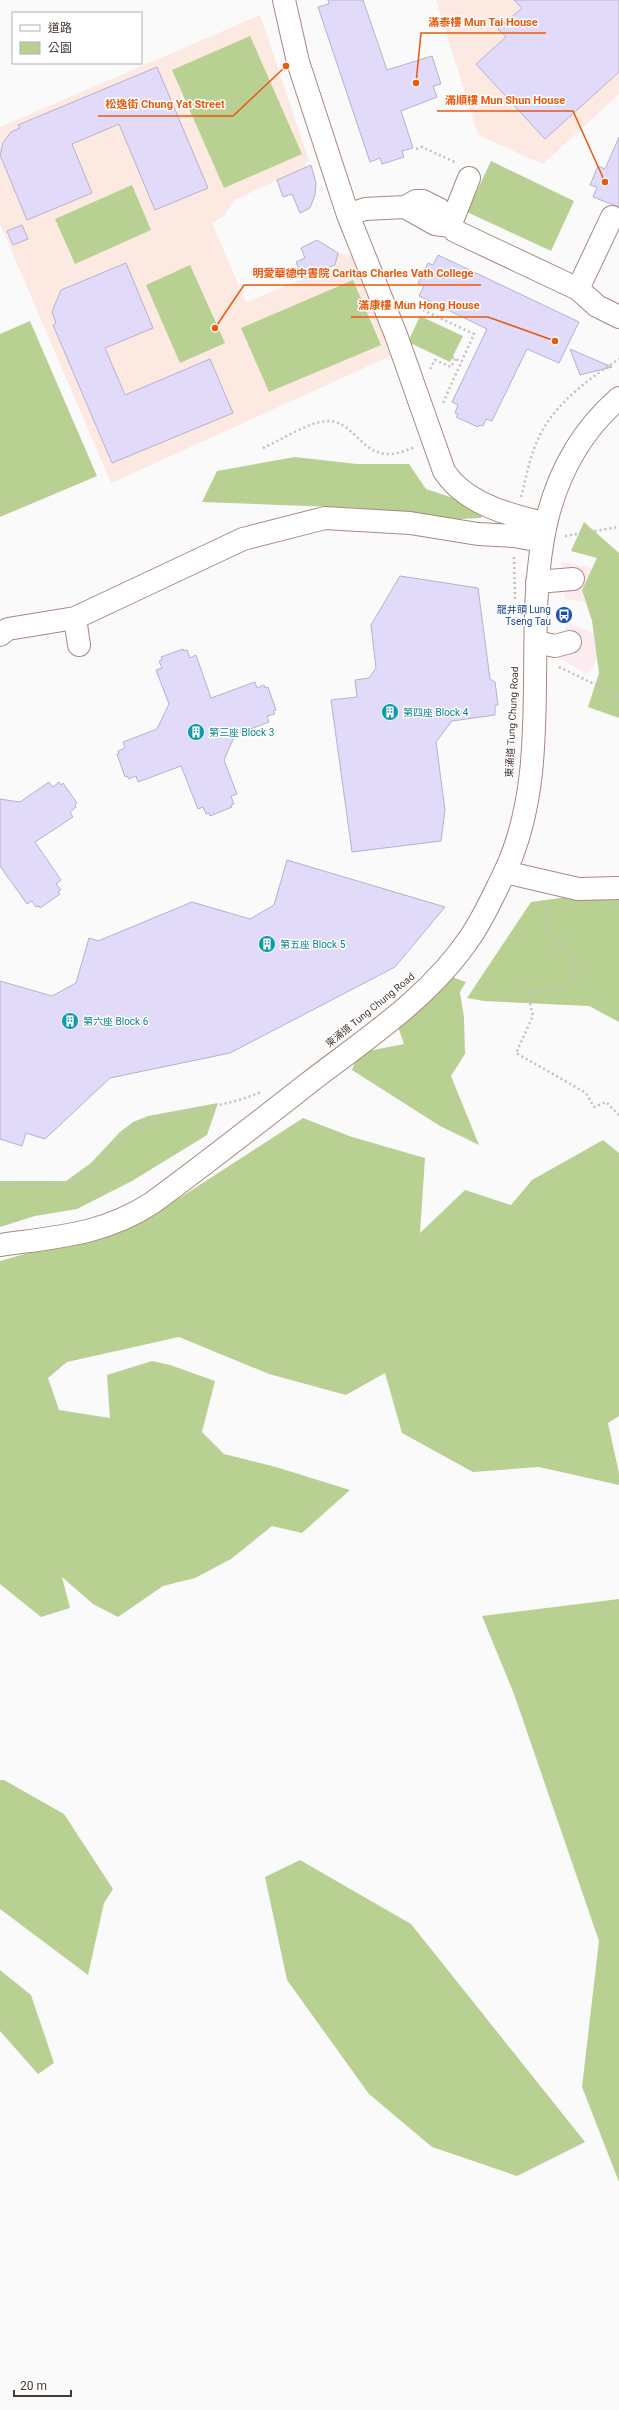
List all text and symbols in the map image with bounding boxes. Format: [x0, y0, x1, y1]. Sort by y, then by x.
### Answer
callout: 滿泰樓 Mun Tai House [421, 10, 546, 33]
legend [12, 12, 142, 64]
text: 滿泰樓 Mun Tai House [428, 16, 538, 29]
text: 道路 [48, 21, 72, 35]
text: 公園 [48, 41, 72, 55]
callout: 滿順樓 Mun Shun House [437, 88, 573, 111]
callout: 松逸街 Chung Yat Street [98, 93, 233, 116]
text: 滿順樓 Mun Shun House [445, 94, 565, 107]
text: 松逸街 Chung Yat Street [105, 98, 225, 111]
callout: 明愛華德中書院 Caritas Charles Vath College [244, 262, 481, 285]
text: 明愛華德中書院 Caritas Charles Vath College [252, 267, 474, 280]
callout: 滿康樓 Mun Hong House [351, 294, 488, 317]
text: 滿康樓 Mun Hong House [358, 299, 480, 312]
place label: 龍井頭 Lung Tseng Tau [497, 604, 551, 627]
bus stop icon: 龍井頭 Lung Tseng Tau [554, 605, 574, 625]
street label: 東涌道 Tung Chung Road [504, 666, 520, 778]
building icon: 第四座 Block 4 [380, 702, 400, 722]
place label: 第四座 Block 4 [403, 707, 469, 718]
building icon: 第三座 Block 3 [186, 722, 206, 742]
place label: 第三座 Block 3 [209, 727, 274, 738]
building icon: 第五座 Block 5 [257, 934, 277, 954]
place label: 第五座 Block 5 [280, 939, 346, 950]
street label: 東涌道 Tung Chung Road [323, 971, 417, 1049]
building icon: 第六座 Block 6 [60, 1011, 80, 1031]
place label: 第六座 Block 6 [83, 1016, 149, 1027]
scale bar [14, 2372, 71, 2398]
text: 20 m [20, 2379, 47, 2393]

